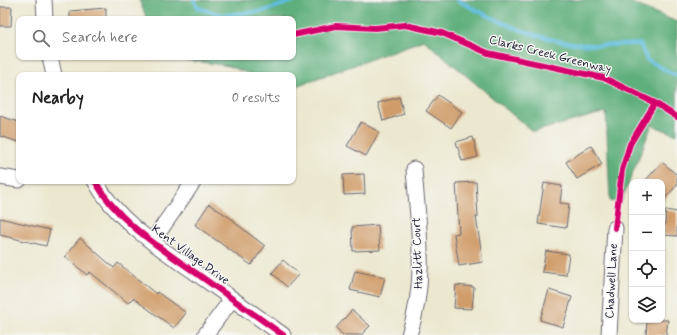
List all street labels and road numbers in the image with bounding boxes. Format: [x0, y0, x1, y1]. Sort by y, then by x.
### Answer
street label: Clarks Creek Greenway [487, 32, 613, 78]
street label: Hazlitt Court [409, 216, 427, 289]
street label: Kent Village Drive [148, 221, 232, 289]
street label: Chadwell Lane [602, 243, 622, 319]

